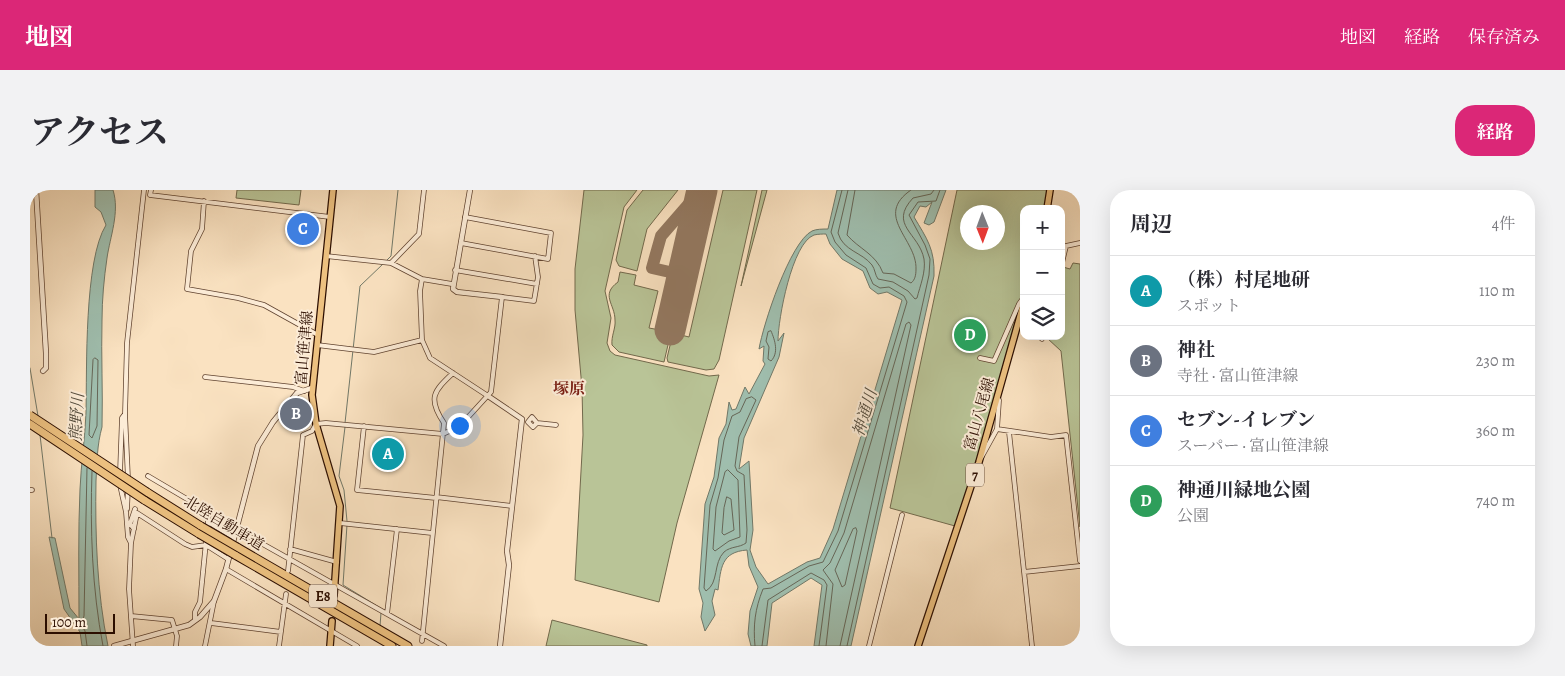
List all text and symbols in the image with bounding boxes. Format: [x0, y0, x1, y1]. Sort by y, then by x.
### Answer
text: 地図 [25, 21, 73, 53]
text: 地図 [1340, 25, 1376, 49]
text: 経路 [1404, 25, 1440, 49]
text: 保存済み [1468, 25, 1540, 49]
button: 経路 [1455, 105, 1535, 156]
text: アクセス [30, 108, 169, 156]
north arrow [960, 205, 1005, 250]
map controls [1020, 205, 1065, 340]
button: + [1020, 205, 1065, 250]
pin: C [287, 210, 319, 248]
text: 周辺 [1130, 210, 1172, 238]
text: 4件 [1492, 213, 1515, 235]
button: − [1020, 250, 1065, 295]
text: （株）村尾地研 [1177, 267, 1310, 293]
text: A [1141, 280, 1151, 302]
text: 110 m [1479, 280, 1515, 302]
button: layers [1020, 295, 1065, 340]
text: スポット [1177, 295, 1241, 317]
street label: 富山笹津線 [291, 310, 317, 386]
pin: D [954, 316, 986, 354]
text: 神社 [1177, 337, 1215, 363]
text: B [1141, 350, 1151, 372]
text: 230 m [1476, 350, 1515, 372]
text: 寺社 · 富山笹津線 [1177, 365, 1299, 387]
street label: 富山八尾線 [959, 375, 999, 453]
district label: 塚原 [553, 378, 585, 400]
water label: 神通川 [847, 385, 883, 439]
water label: 熊野川 [65, 390, 89, 442]
pin: B [280, 395, 312, 433]
text: セブン-イレブン [1177, 407, 1315, 433]
your location [447, 413, 473, 439]
text: C [1141, 420, 1151, 442]
text: 360 m [1476, 420, 1515, 442]
pin: A [372, 435, 404, 473]
text: スーパー · 富山笹津線 [1177, 435, 1329, 457]
road number: 7 [966, 464, 984, 486]
text: 神通川緑地公園 [1177, 477, 1310, 503]
text: D [1140, 490, 1152, 512]
text: 740 m [1476, 490, 1515, 512]
street label: 北陸自動車道 [180, 491, 268, 555]
text: 公園 [1177, 505, 1209, 527]
road number: E8 [309, 584, 337, 608]
scale bar [45, 611, 115, 634]
text: 100 m [52, 613, 86, 632]

